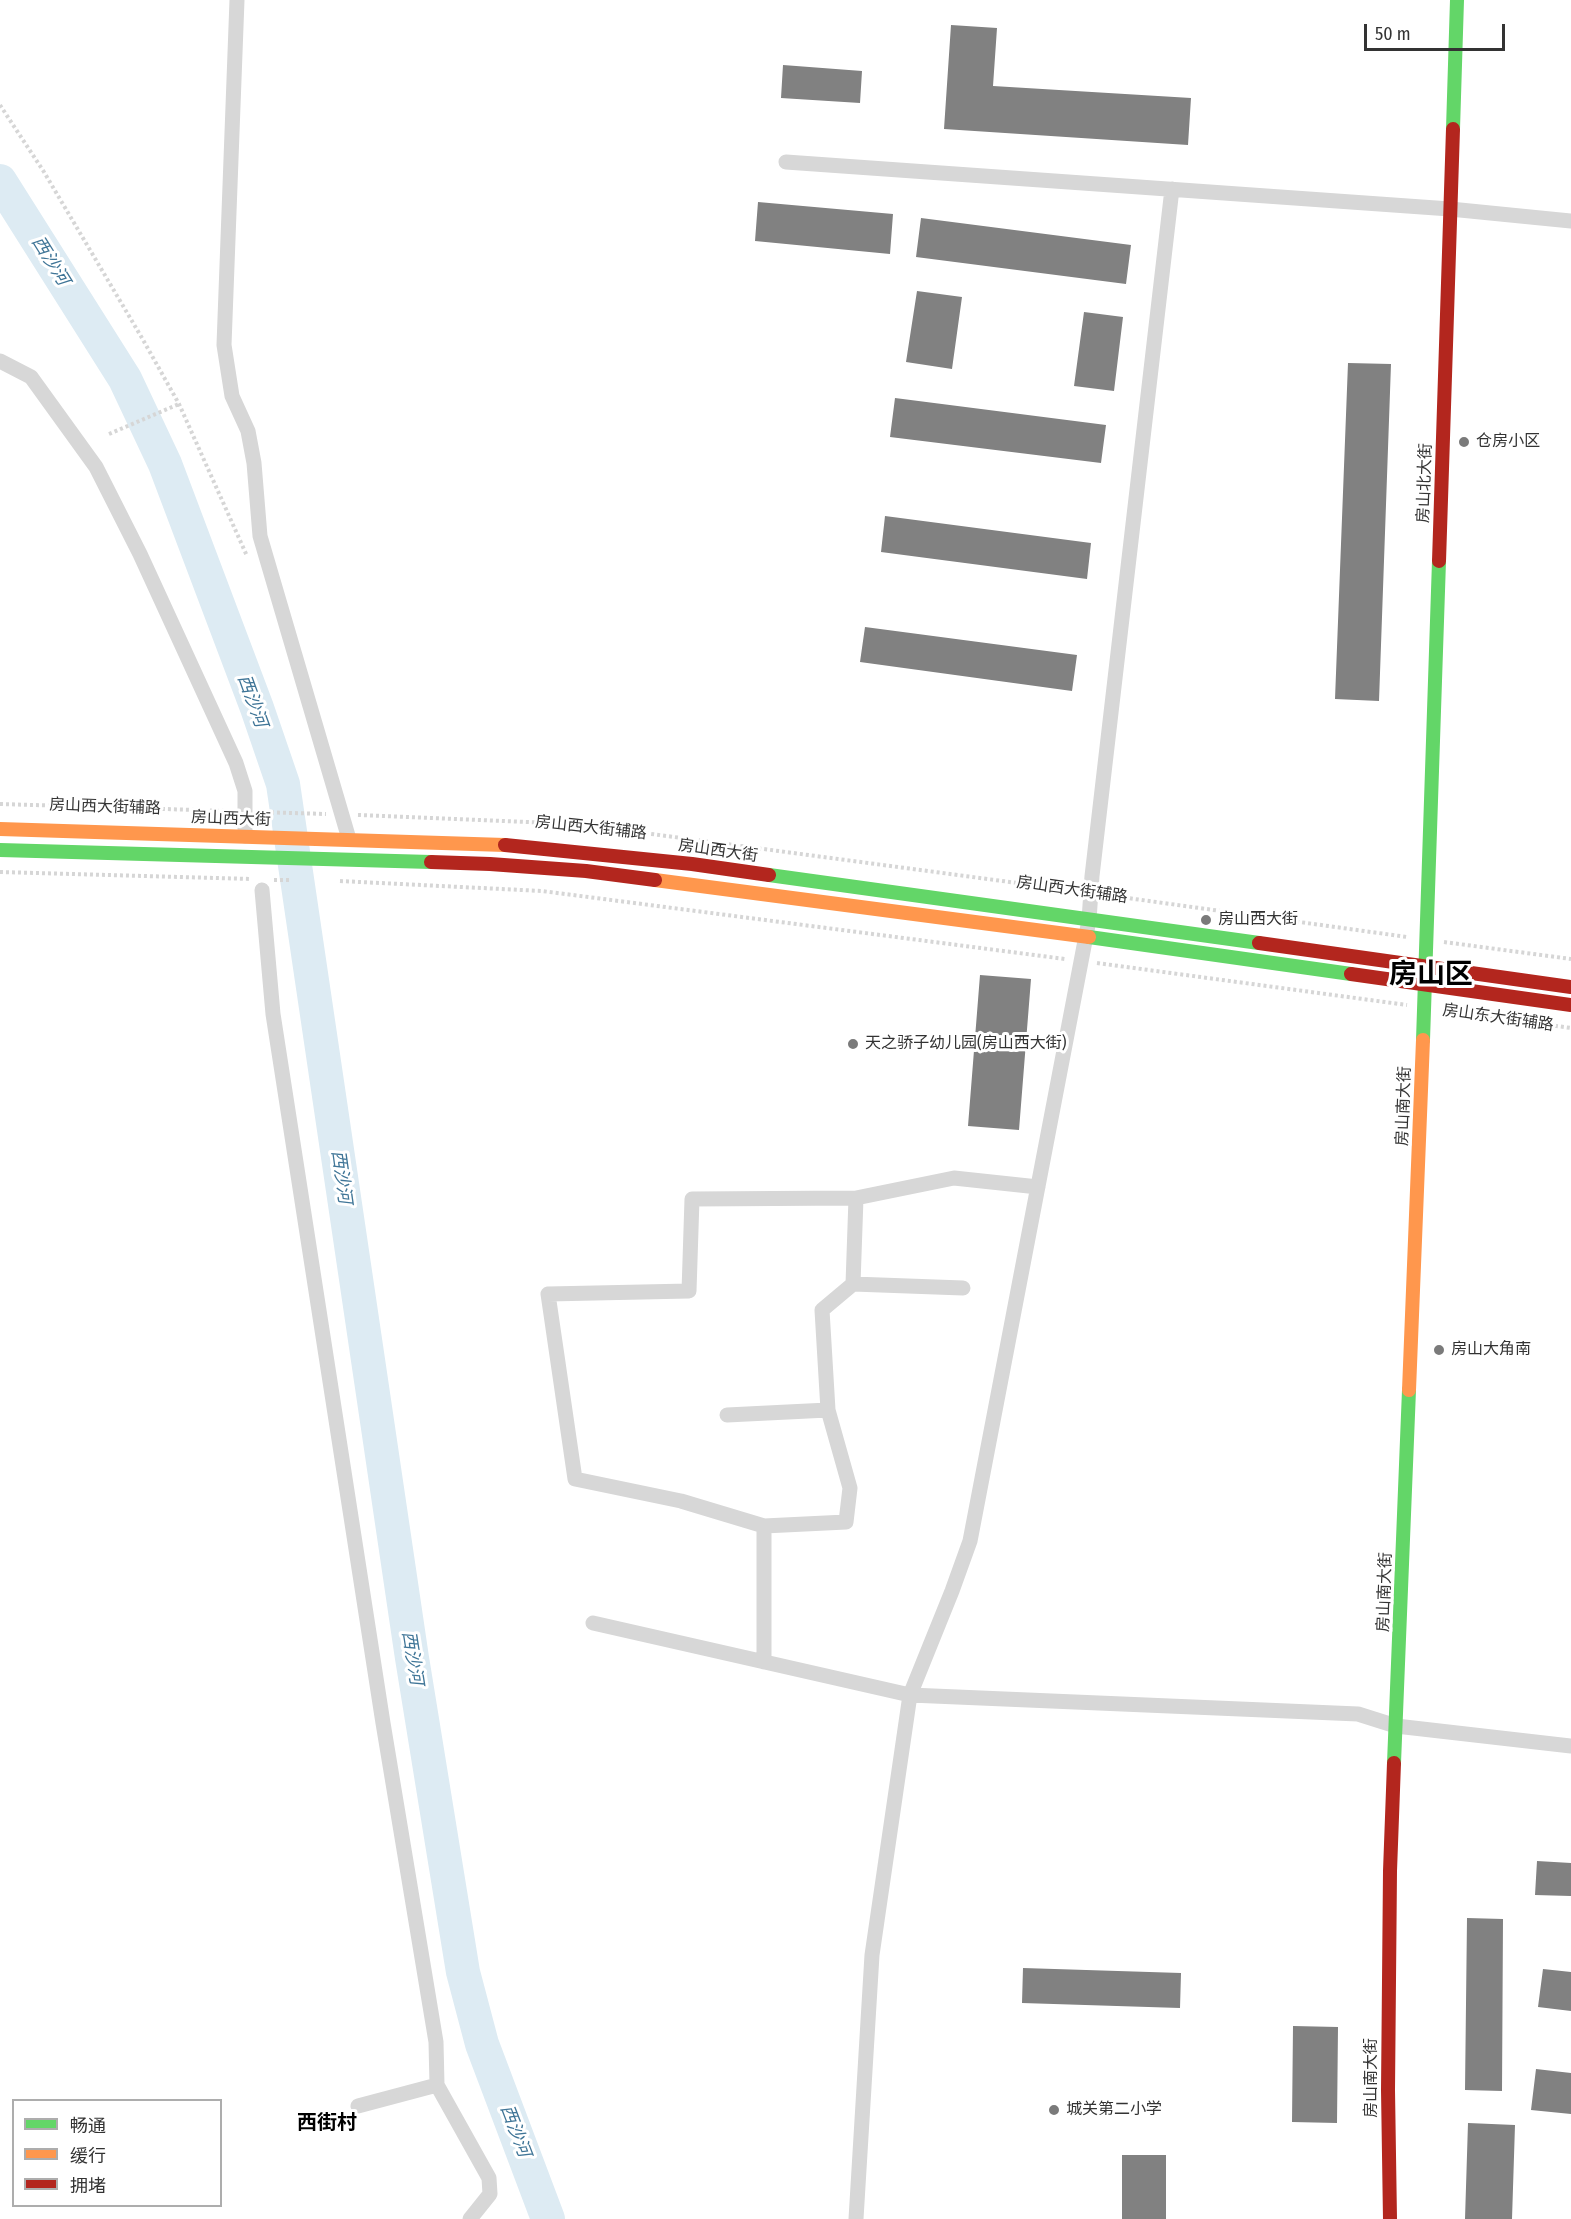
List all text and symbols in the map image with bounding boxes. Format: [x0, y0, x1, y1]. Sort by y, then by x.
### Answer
scale bar [1367, 12, 1508, 50]
text: 50 m [1375, 23, 1411, 45]
water label: 西沙河 [27, 232, 73, 290]
place label: 仓房小区 [1476, 432, 1540, 452]
marker: 仓房小区 [1457, 435, 1471, 449]
street label: 房山北大街 [1414, 443, 1436, 523]
water label: 西沙河 [233, 672, 271, 730]
street label: 房山西大街辅路 [49, 795, 161, 819]
street label: 房山西大街 [191, 808, 271, 830]
street label: 房山西大街辅路 [534, 813, 648, 843]
street label: 房山西大街 [677, 836, 759, 866]
street label: 房山西大街辅路 [1015, 873, 1129, 907]
place label: 房山西大街 [1218, 910, 1298, 930]
marker: 房山西大街 [1199, 913, 1213, 927]
district label: 房山区 [1389, 958, 1473, 992]
street label: 房山东大街辅路 [1441, 1001, 1555, 1035]
place label: 天之骄子幼儿园(房山西大街) [865, 1034, 1066, 1054]
marker: 天之骄子幼儿园(房山西大街) [846, 1037, 860, 1051]
street label: 房山南大街 [1393, 1066, 1415, 1146]
water label: 西沙河 [327, 1149, 355, 1205]
place label: 房山大角南 [1451, 1340, 1531, 1360]
marker: 房山大角南 [1432, 1343, 1446, 1357]
street label: 房山南大街 [1374, 1552, 1396, 1632]
water label: 西沙河 [397, 1630, 427, 1686]
street label: 房山南大街 [1362, 2038, 1382, 2118]
legend [12, 2099, 222, 2207]
place label: 城关第二小学 [1066, 2100, 1162, 2120]
water label: 西沙河 [495, 2102, 535, 2160]
marker: 城关第二小学 [1047, 2103, 1061, 2117]
district label: 西街村 [297, 2111, 357, 2135]
text: 畅通 [70, 2115, 106, 2137]
text: 缓行 [70, 2145, 106, 2167]
text: 拥堵 [70, 2175, 106, 2197]

